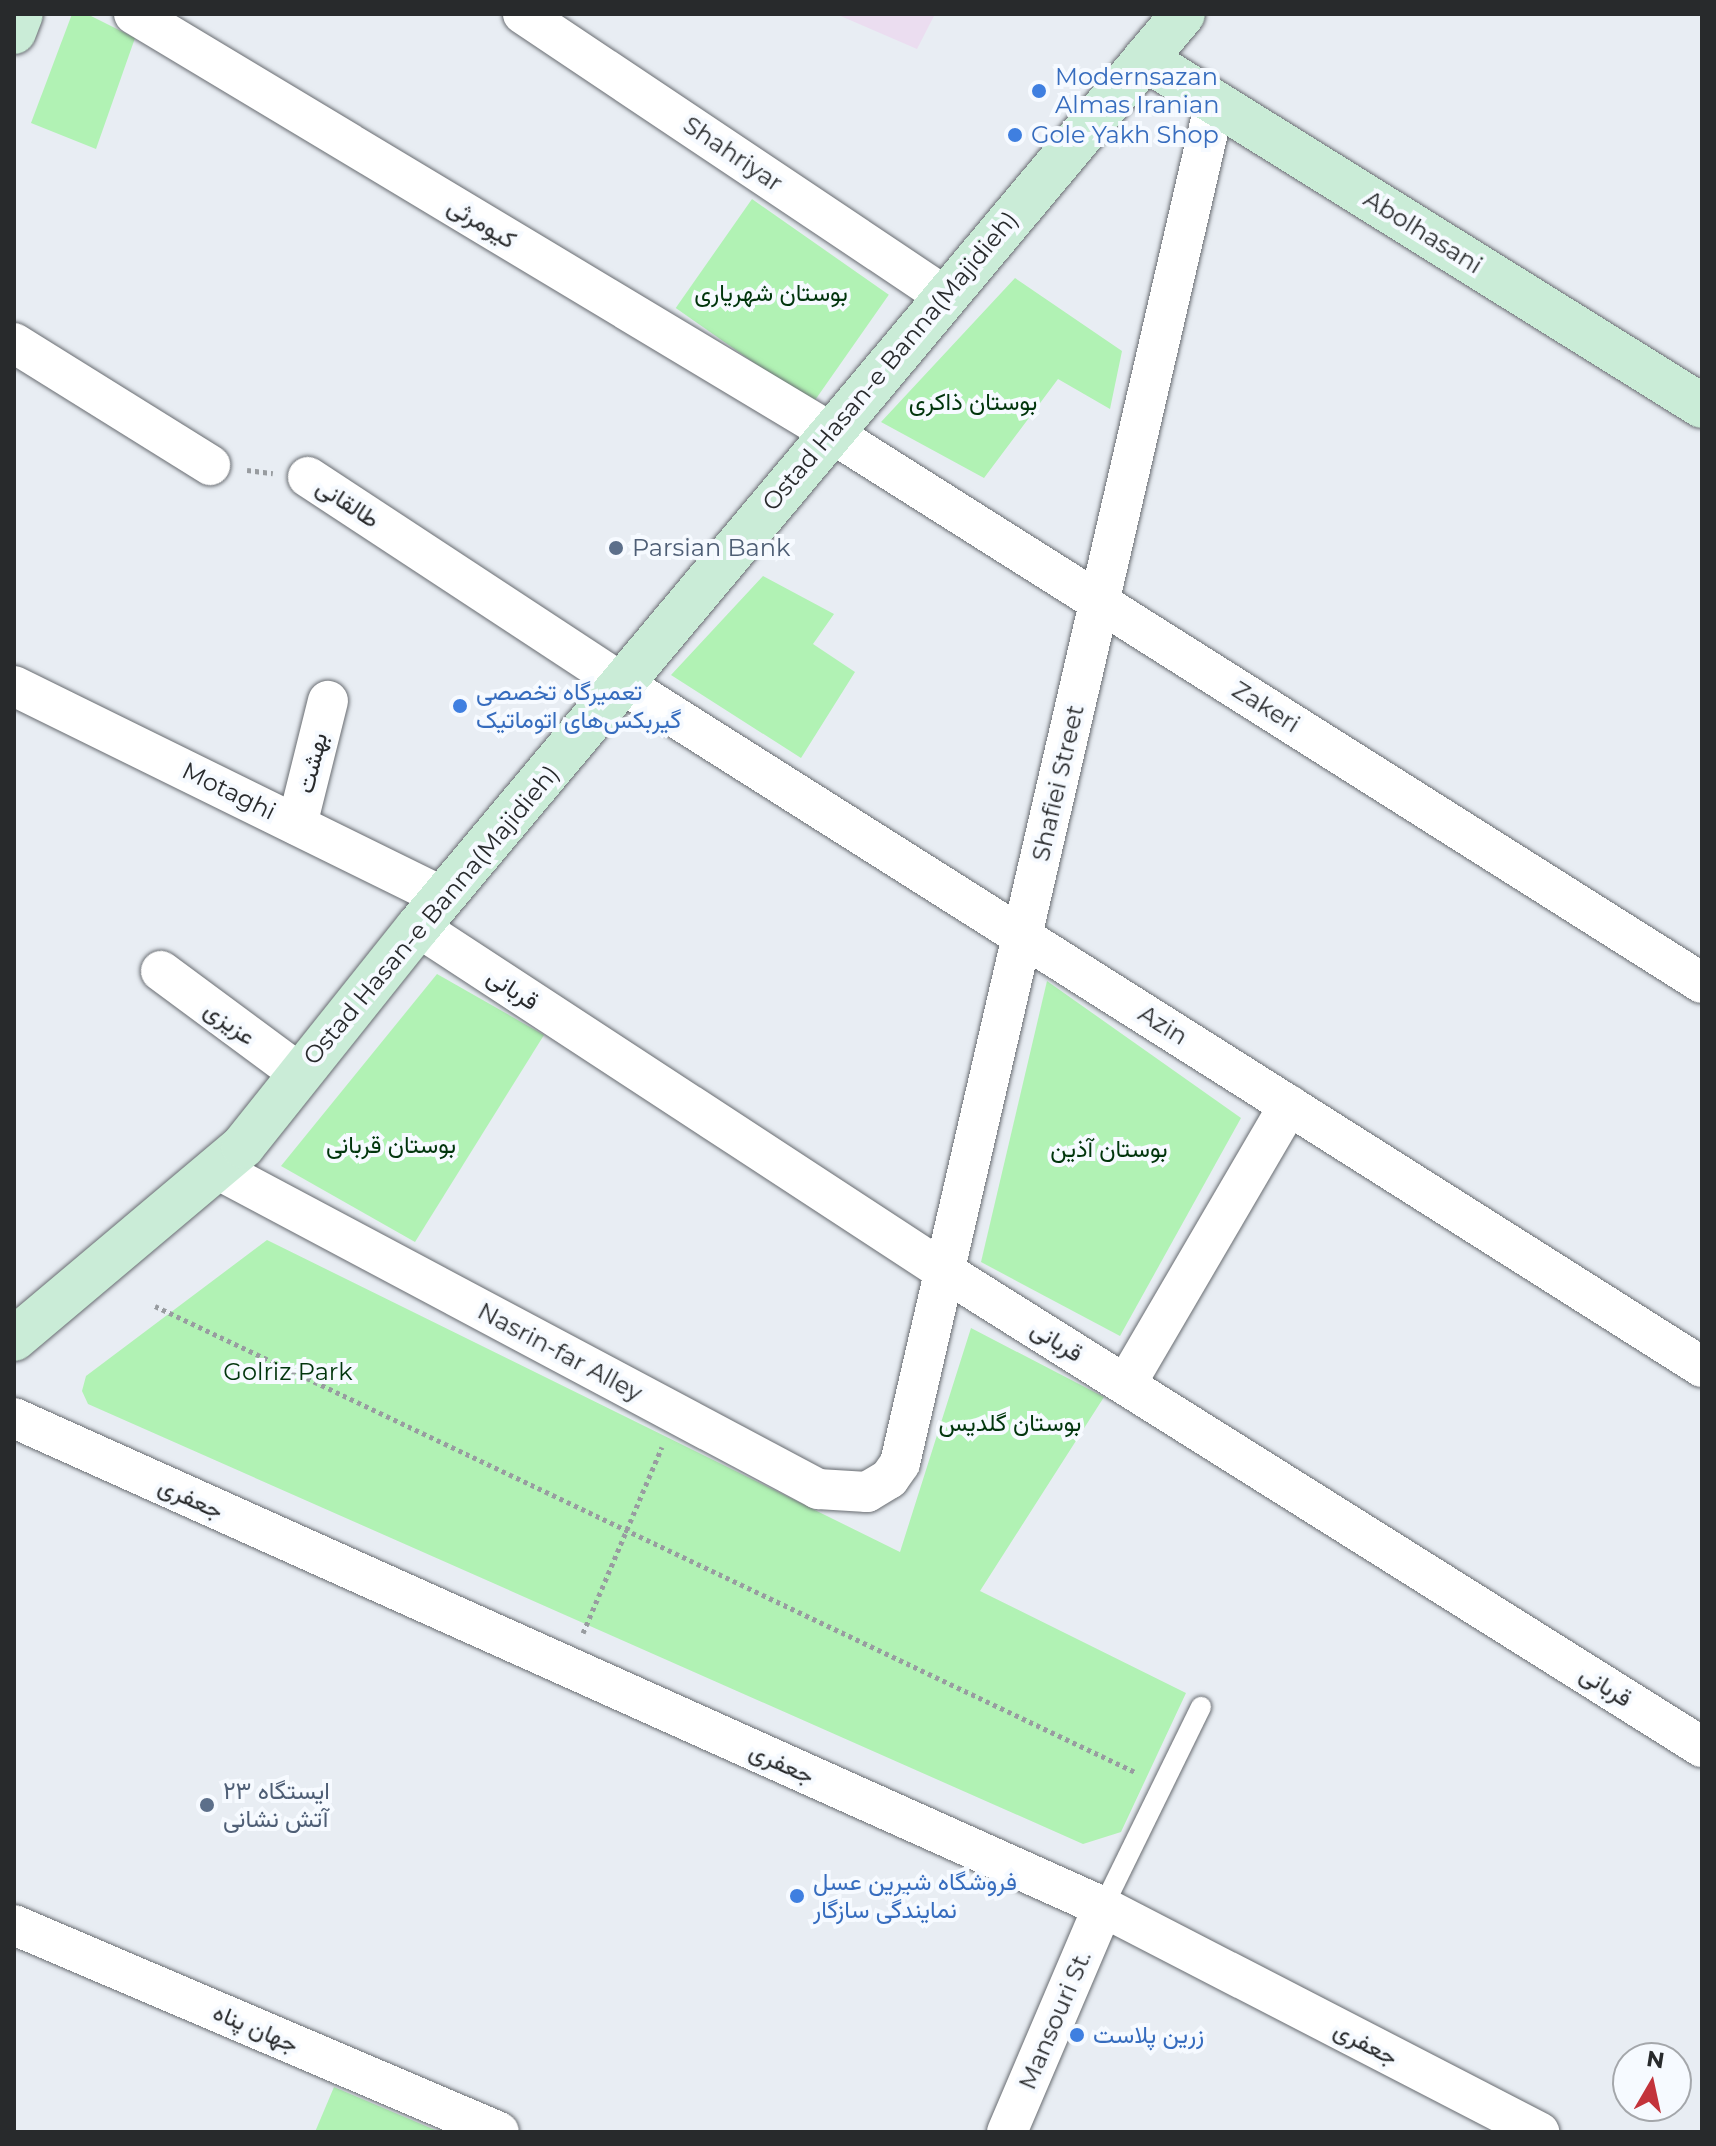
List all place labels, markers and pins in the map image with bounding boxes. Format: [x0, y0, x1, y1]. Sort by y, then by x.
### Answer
place label: Modernsazan Almas Iranian [1055, 63, 1219, 119]
marker: Modernsazan Almas Iranian [1030, 82, 1048, 100]
place label: Gole Yakh Shop [1031, 121, 1219, 149]
marker: Gole Yakh Shop [1006, 126, 1024, 144]
place label: Parsian Bank [632, 534, 790, 562]
marker: Parsian Bank [607, 539, 625, 557]
place label: تعمیرگاه تخصصی گیربکس‌های اتوماتیک [476, 678, 681, 734]
marker: تعمیرگاه تخصصی گیربکس‌های اتوماتیک [451, 697, 469, 715]
place label: ایستگاه ۲۳ آتش نشانی [223, 1777, 330, 1833]
marker: ایستگاه ۲۳ آتش نشانی [198, 1796, 216, 1814]
place label: فروشگاه شیرین عسل نمایندگی سازگار [813, 1868, 1017, 1924]
marker: فروشگاه شیرین عسل نمایندگی سازگار [788, 1887, 806, 1905]
place label: زرین پلاست [1093, 2021, 1204, 2049]
marker: زرین پلاست [1068, 2026, 1086, 2044]

